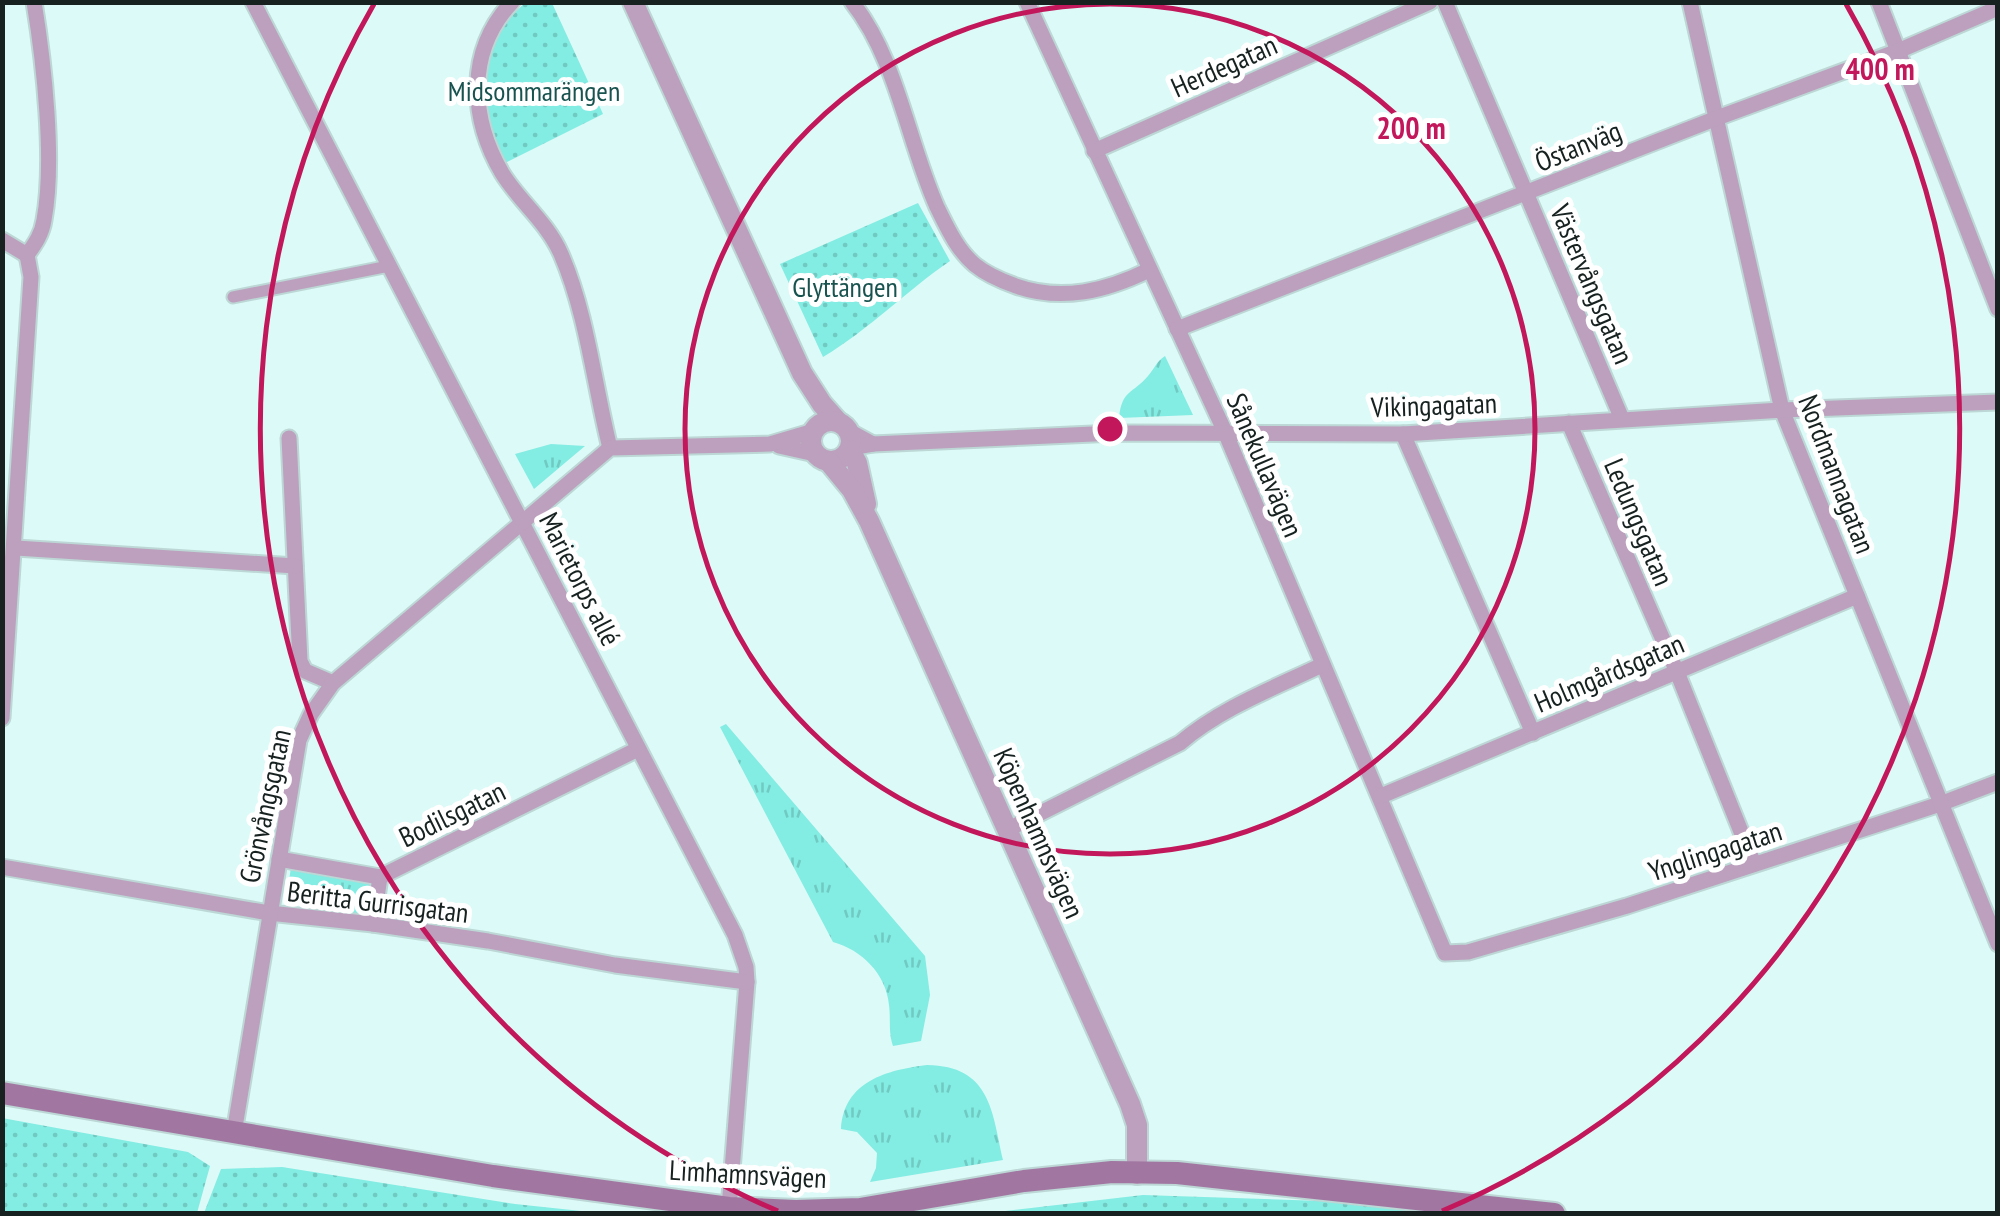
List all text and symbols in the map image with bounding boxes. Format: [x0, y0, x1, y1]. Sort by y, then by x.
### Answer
street label: Herdegatan [1165, 26, 1283, 105]
text: 400 m [1845, 49, 1915, 88]
park label: Midsommarängen [448, 72, 620, 109]
text: 200 m [1376, 108, 1446, 147]
street label: Östanväg [1529, 111, 1627, 180]
street label: Västervångsgatan [1542, 198, 1643, 369]
park label: Glyttängen [792, 268, 898, 305]
street label: Vikingagatan [1369, 384, 1498, 425]
street label: Sånekullavägen [1219, 387, 1312, 542]
street label: Nordmannagatan [1790, 389, 1885, 558]
centre of rings [1092, 411, 1128, 447]
street label: Ledungsgatan [1596, 453, 1683, 591]
street label: Marietorps allé [531, 506, 630, 652]
street label: Holmgårdsgatan [1528, 624, 1689, 721]
street label: Grönvångsgatan [230, 726, 299, 886]
street label: Köpenhamnsvägen [985, 742, 1093, 924]
street label: Bodilsgatan [392, 772, 511, 855]
street label: Ynglingagatan [1643, 812, 1786, 889]
street label: Beritta Gurrisgatan [285, 872, 471, 931]
street label: Limhamnsvägen [668, 1151, 828, 1196]

